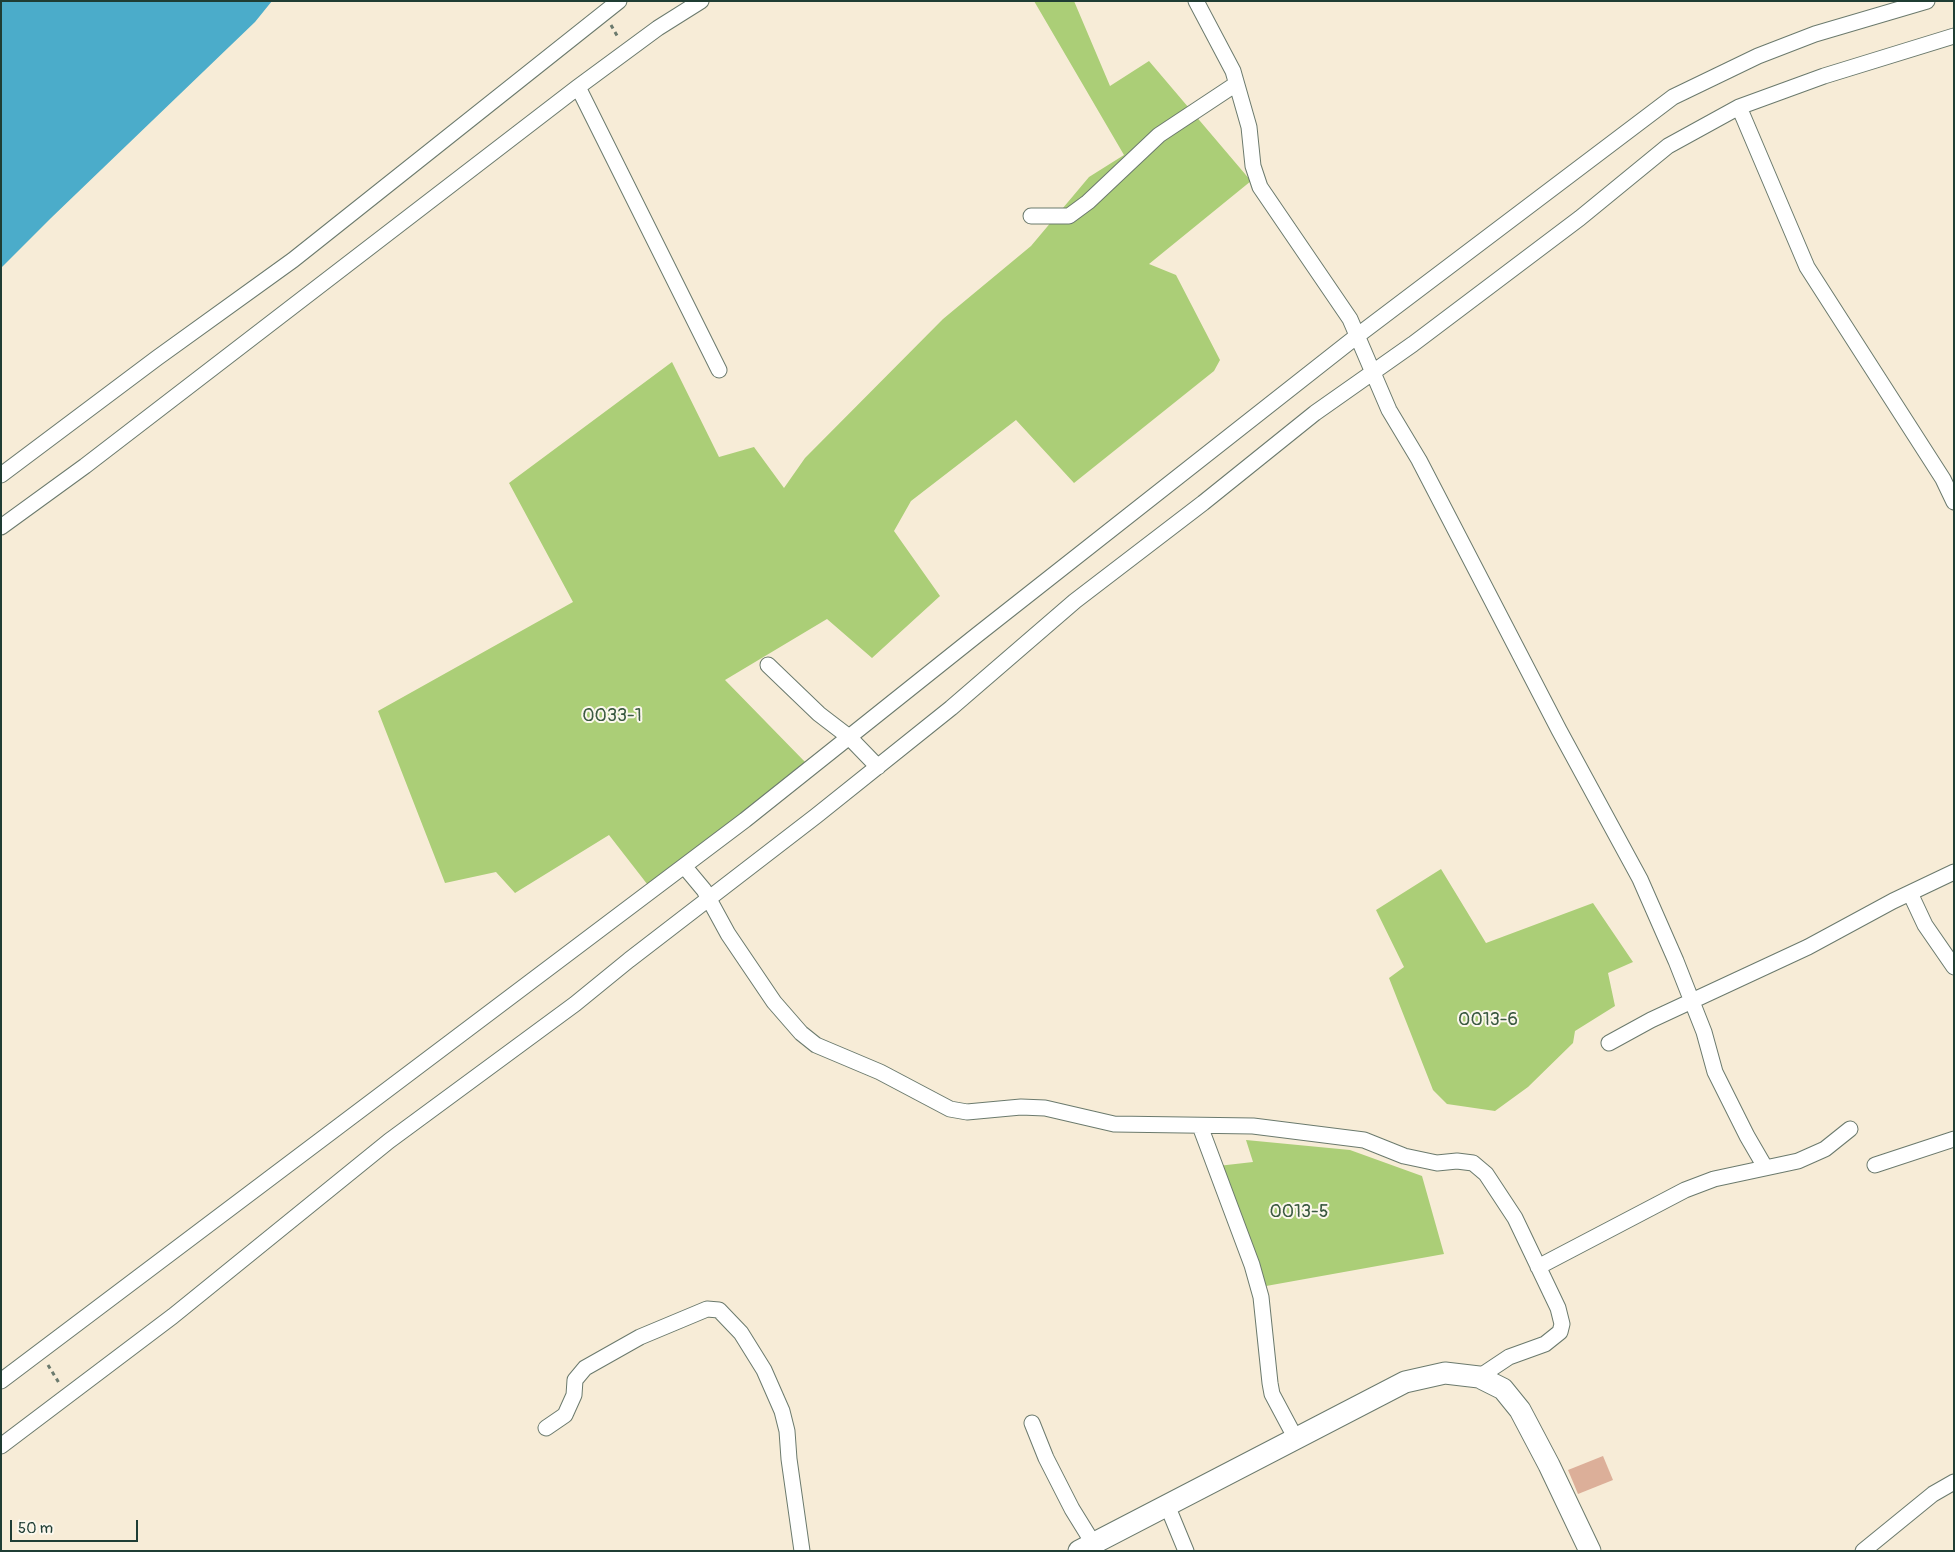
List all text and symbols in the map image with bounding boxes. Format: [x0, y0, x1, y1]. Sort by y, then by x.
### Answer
park label: 0033-1 [582, 705, 642, 727]
park label: 0013-6 [1458, 1009, 1518, 1031]
park label: 0013-5 [1269, 1201, 1329, 1223]
scale bar [12, 1510, 140, 1542]
text: 50 m [18, 1519, 53, 1538]

